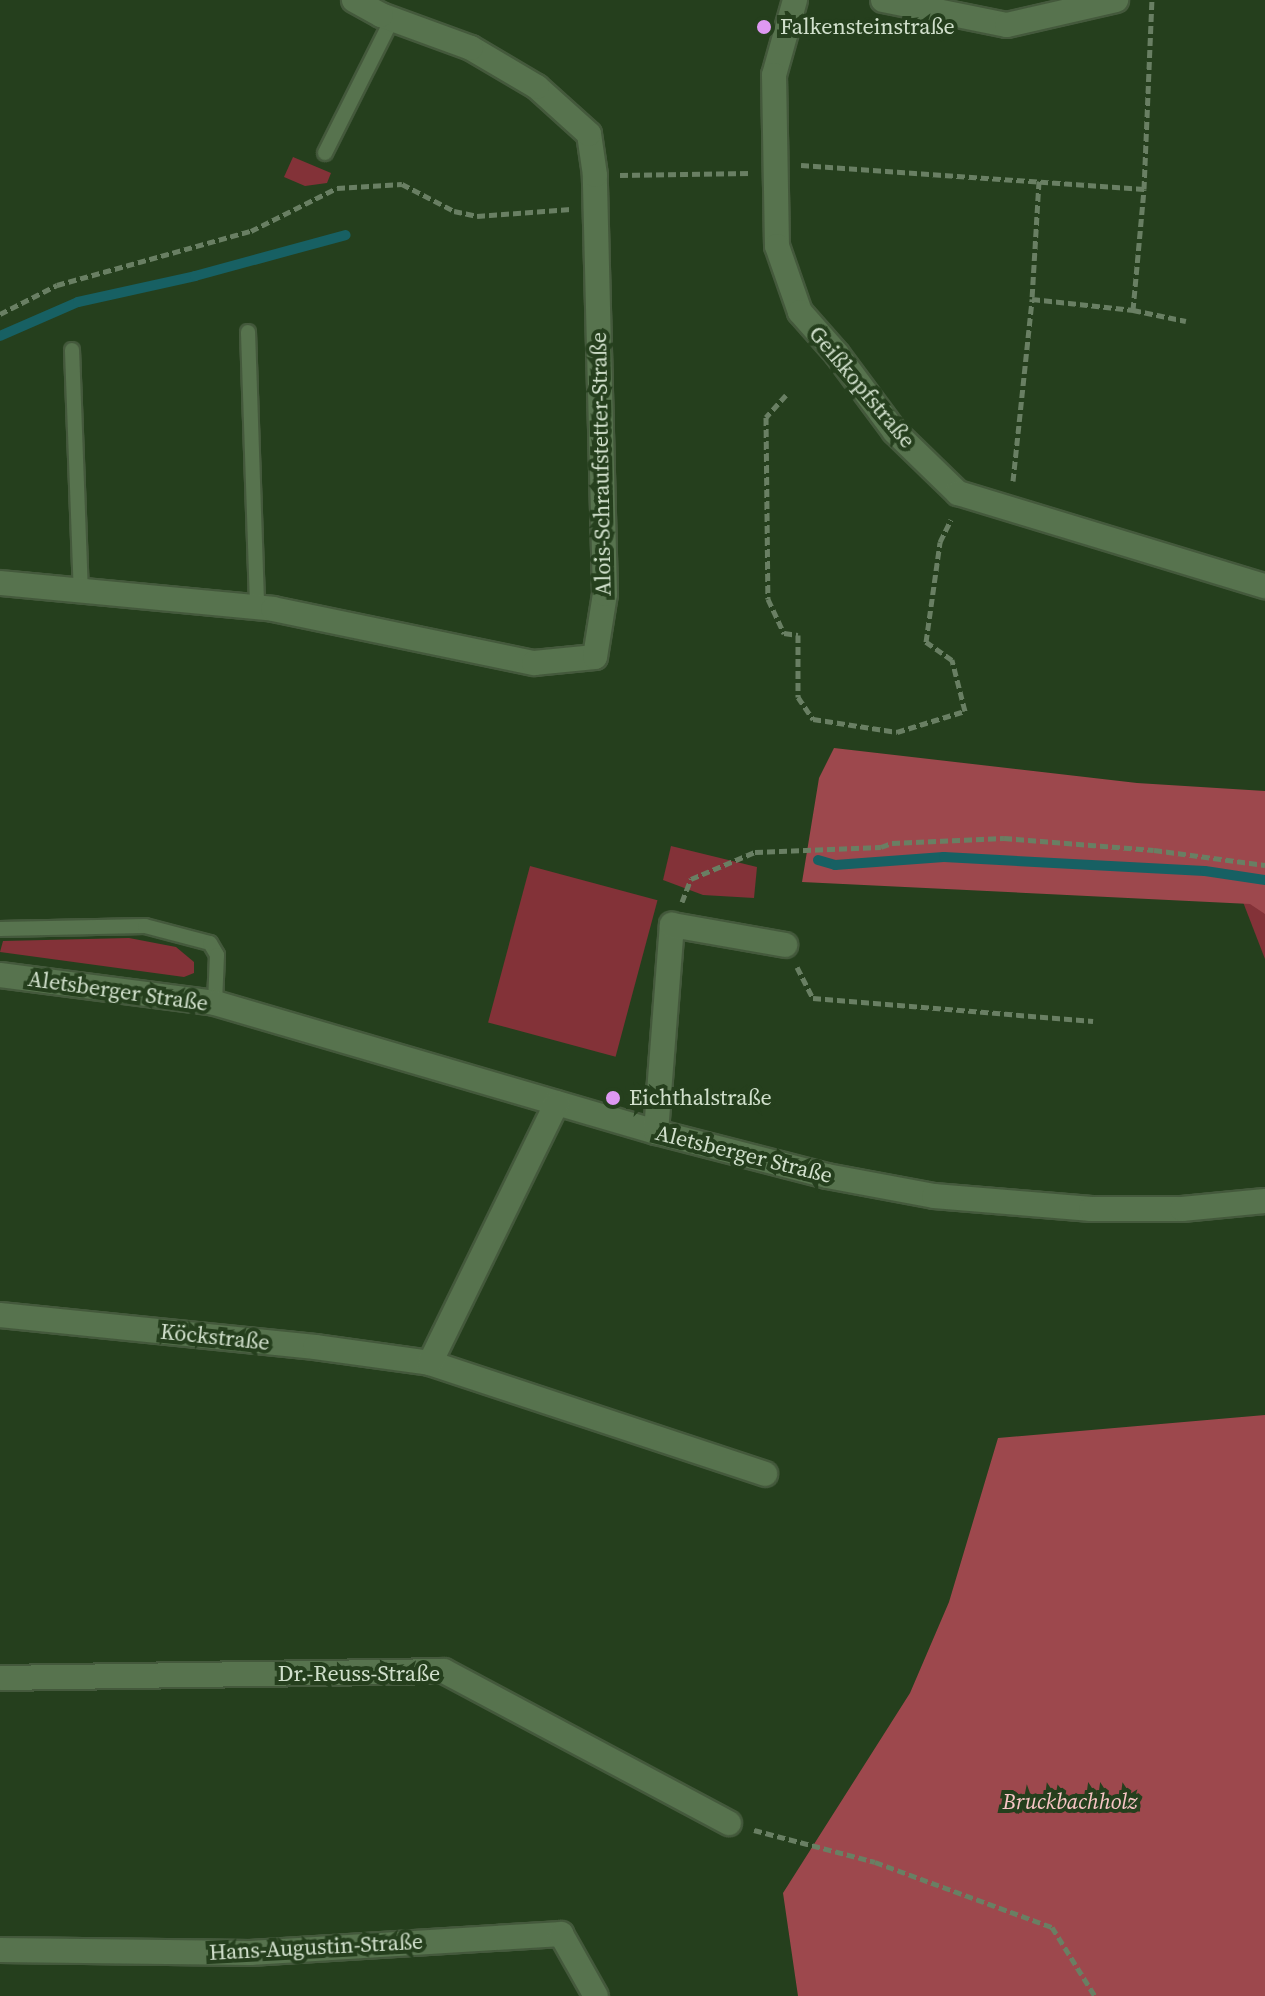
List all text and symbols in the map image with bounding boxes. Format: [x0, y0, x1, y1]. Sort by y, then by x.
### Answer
place label: Falkensteinstraße [780, 14, 955, 40]
marker: Falkensteinstraße [755, 18, 773, 36]
street label: Geißkopfstraße [803, 321, 921, 453]
street label: Alois-Schraufstetter-Straße [585, 332, 617, 596]
street label: Aletsberger Straße [26, 965, 210, 1017]
place label: Eichthalstraße [629, 1085, 772, 1111]
marker: Eichthalstraße [604, 1089, 622, 1107]
street label: Aletsberger Straße [653, 1119, 835, 1189]
street label: Köckstraße [159, 1318, 271, 1356]
street label: Dr.-Reuss-Straße [278, 1661, 440, 1687]
park label: Bruckbachholz [1003, 1789, 1137, 1815]
street label: Hans-Augustin-Straße [208, 1928, 424, 1966]

